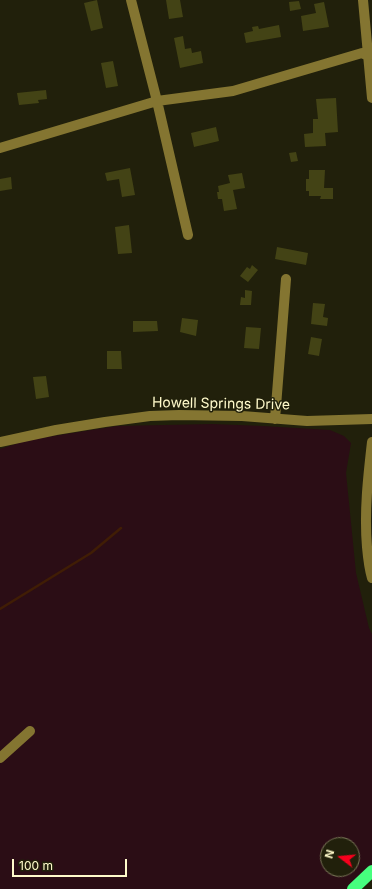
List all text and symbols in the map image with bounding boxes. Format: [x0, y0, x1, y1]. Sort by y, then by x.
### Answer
street label: Howell Springs Drive [152, 394, 290, 414]
north arrow [320, 837, 360, 877]
text: N [322, 848, 337, 860]
scale bar [14, 851, 129, 877]
text: 100 m [19, 858, 53, 873]

